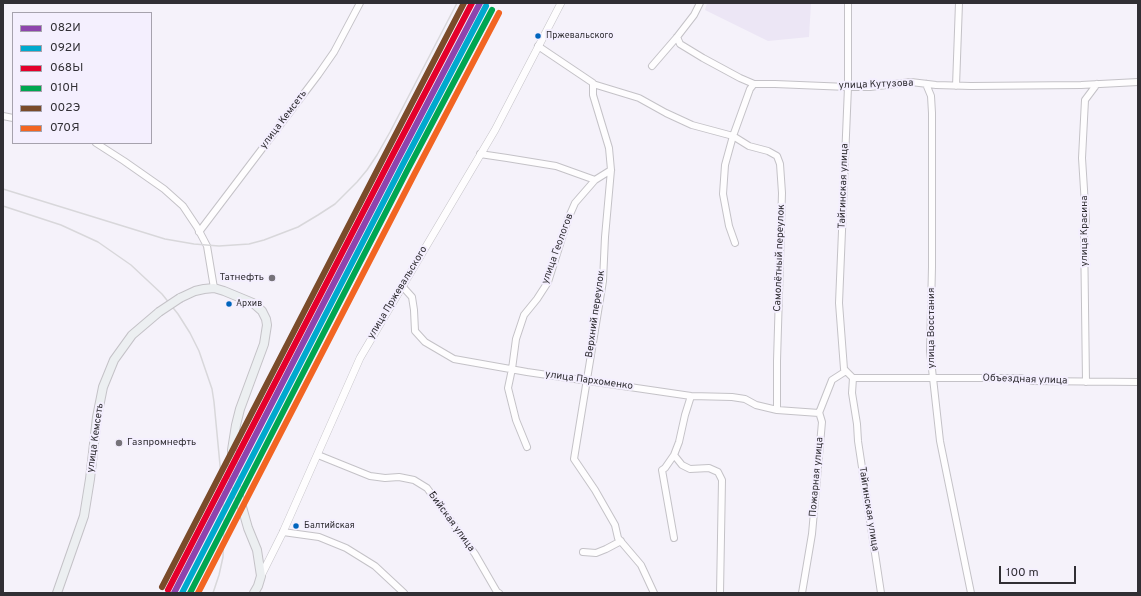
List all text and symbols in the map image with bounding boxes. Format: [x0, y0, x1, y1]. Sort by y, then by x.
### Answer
legend [12, 12, 152, 144]
text: 082И [50, 20, 81, 36]
marker: Пржевальского [533, 31, 543, 41]
place label: Пржевальского [546, 31, 613, 41]
text: 092И [50, 40, 81, 56]
text: 068Ы [50, 60, 83, 76]
street label: улица Кутузова [838, 78, 914, 92]
text: 010Н [50, 80, 78, 96]
street label: улица Кемсеть [258, 88, 310, 152]
text: 002Э [50, 100, 80, 116]
text: 070Я [50, 120, 80, 136]
street label: Тайгинская улица [837, 143, 851, 229]
street label: улица Красина [1079, 196, 1091, 266]
street label: Самолётный переулок [772, 204, 788, 312]
street label: улица Геологов [540, 212, 576, 286]
street label: улица Пржевальского [366, 244, 430, 342]
street label: Верхний переулок [584, 270, 608, 358]
place label: Татнефть [219, 272, 264, 284]
marker: Татнефть [267, 273, 277, 283]
street label: улица Восстания [926, 288, 938, 368]
marker: Архив [224, 299, 234, 309]
place label: Архив [236, 299, 262, 309]
street label: улица Пархоменко [544, 369, 634, 393]
street label: Объездная улица [982, 373, 1068, 387]
street label: улица Кемсеть [85, 402, 107, 474]
place label: Газпромнефть [127, 437, 196, 449]
street label: Пожарная улица [808, 437, 826, 517]
marker: Газпромнефть [114, 438, 124, 448]
street label: Тайгинская улица [855, 466, 881, 552]
street label: Бийская улица [425, 490, 477, 554]
marker: Балтийская [291, 521, 301, 531]
place label: Балтийская [304, 521, 355, 531]
scale bar [1001, 558, 1078, 584]
text: 100 m [1006, 565, 1039, 581]

